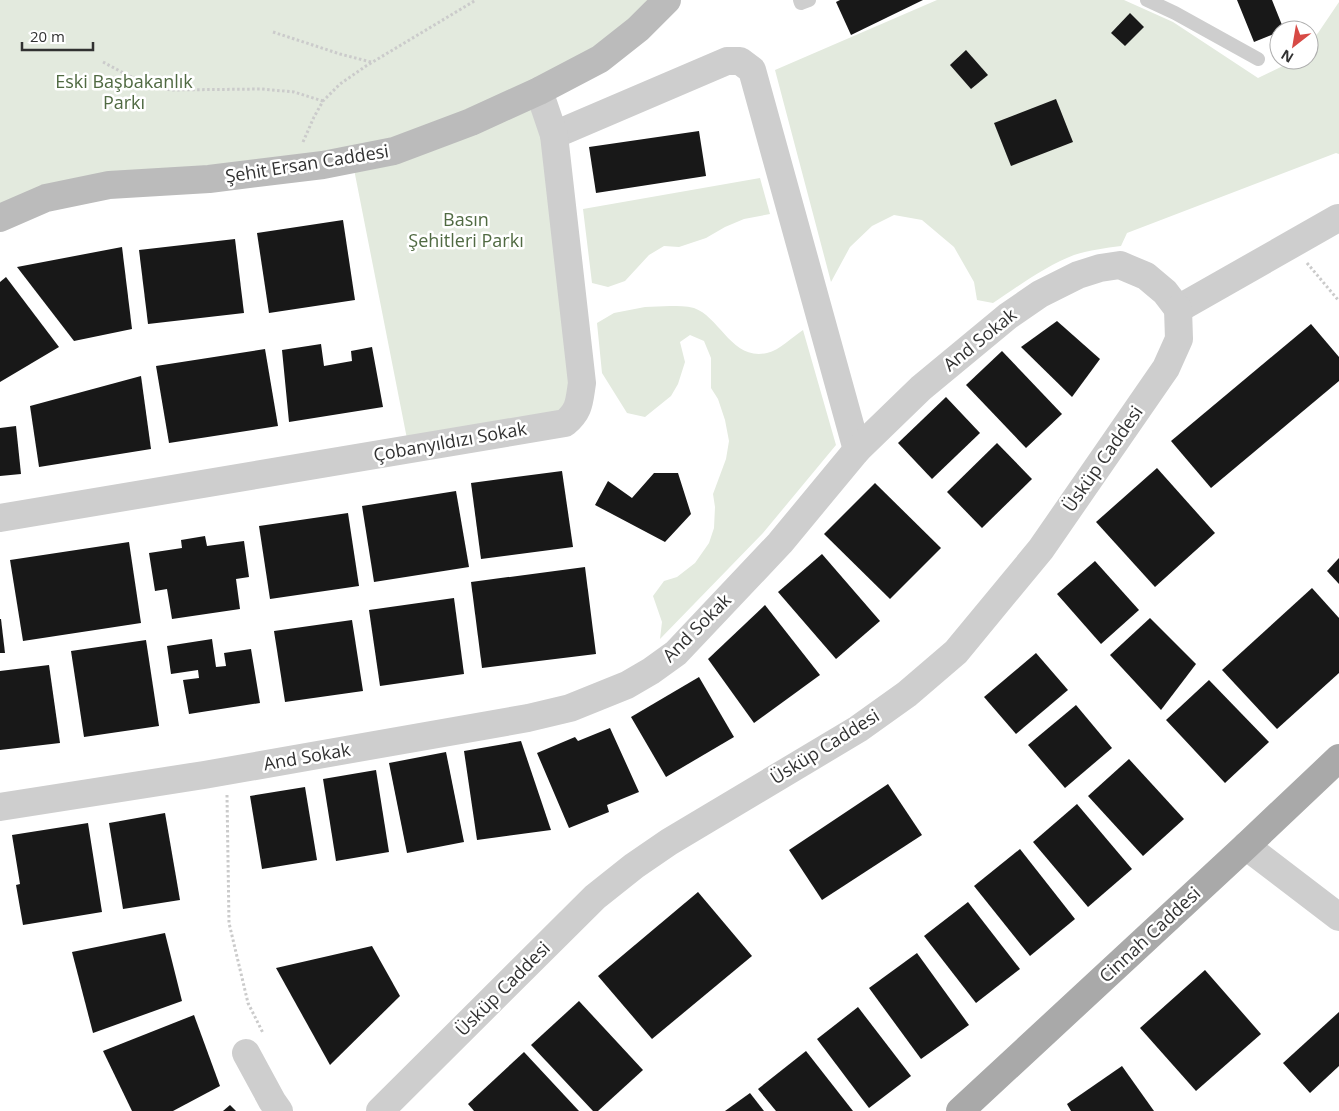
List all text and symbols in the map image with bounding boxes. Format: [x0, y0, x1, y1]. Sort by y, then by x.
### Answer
scale bar [22, 20, 94, 52]
north arrow [1269, 20, 1319, 70]
text: 20 m [30, 26, 65, 46]
text: N [1277, 45, 1297, 68]
park label: Eski Başbakanlık Parkı [55, 69, 193, 114]
street label: Şehit Ersan Caddesi [224, 138, 390, 188]
park label: Basın Şehitleri Parkı [408, 207, 524, 252]
street label: And Sokak [938, 302, 1021, 376]
street label: Üsküp Caddesi [1057, 401, 1148, 516]
street label: Çobanyıldızı Sokak [371, 416, 529, 466]
street label: And Sokak [657, 587, 736, 667]
street label: Üsküp Caddesi [765, 703, 884, 789]
street label: And Sokak [262, 736, 353, 775]
street label: Cinnah Caddesi [1093, 881, 1205, 987]
street label: Üsküp Caddesi [450, 936, 555, 1041]

